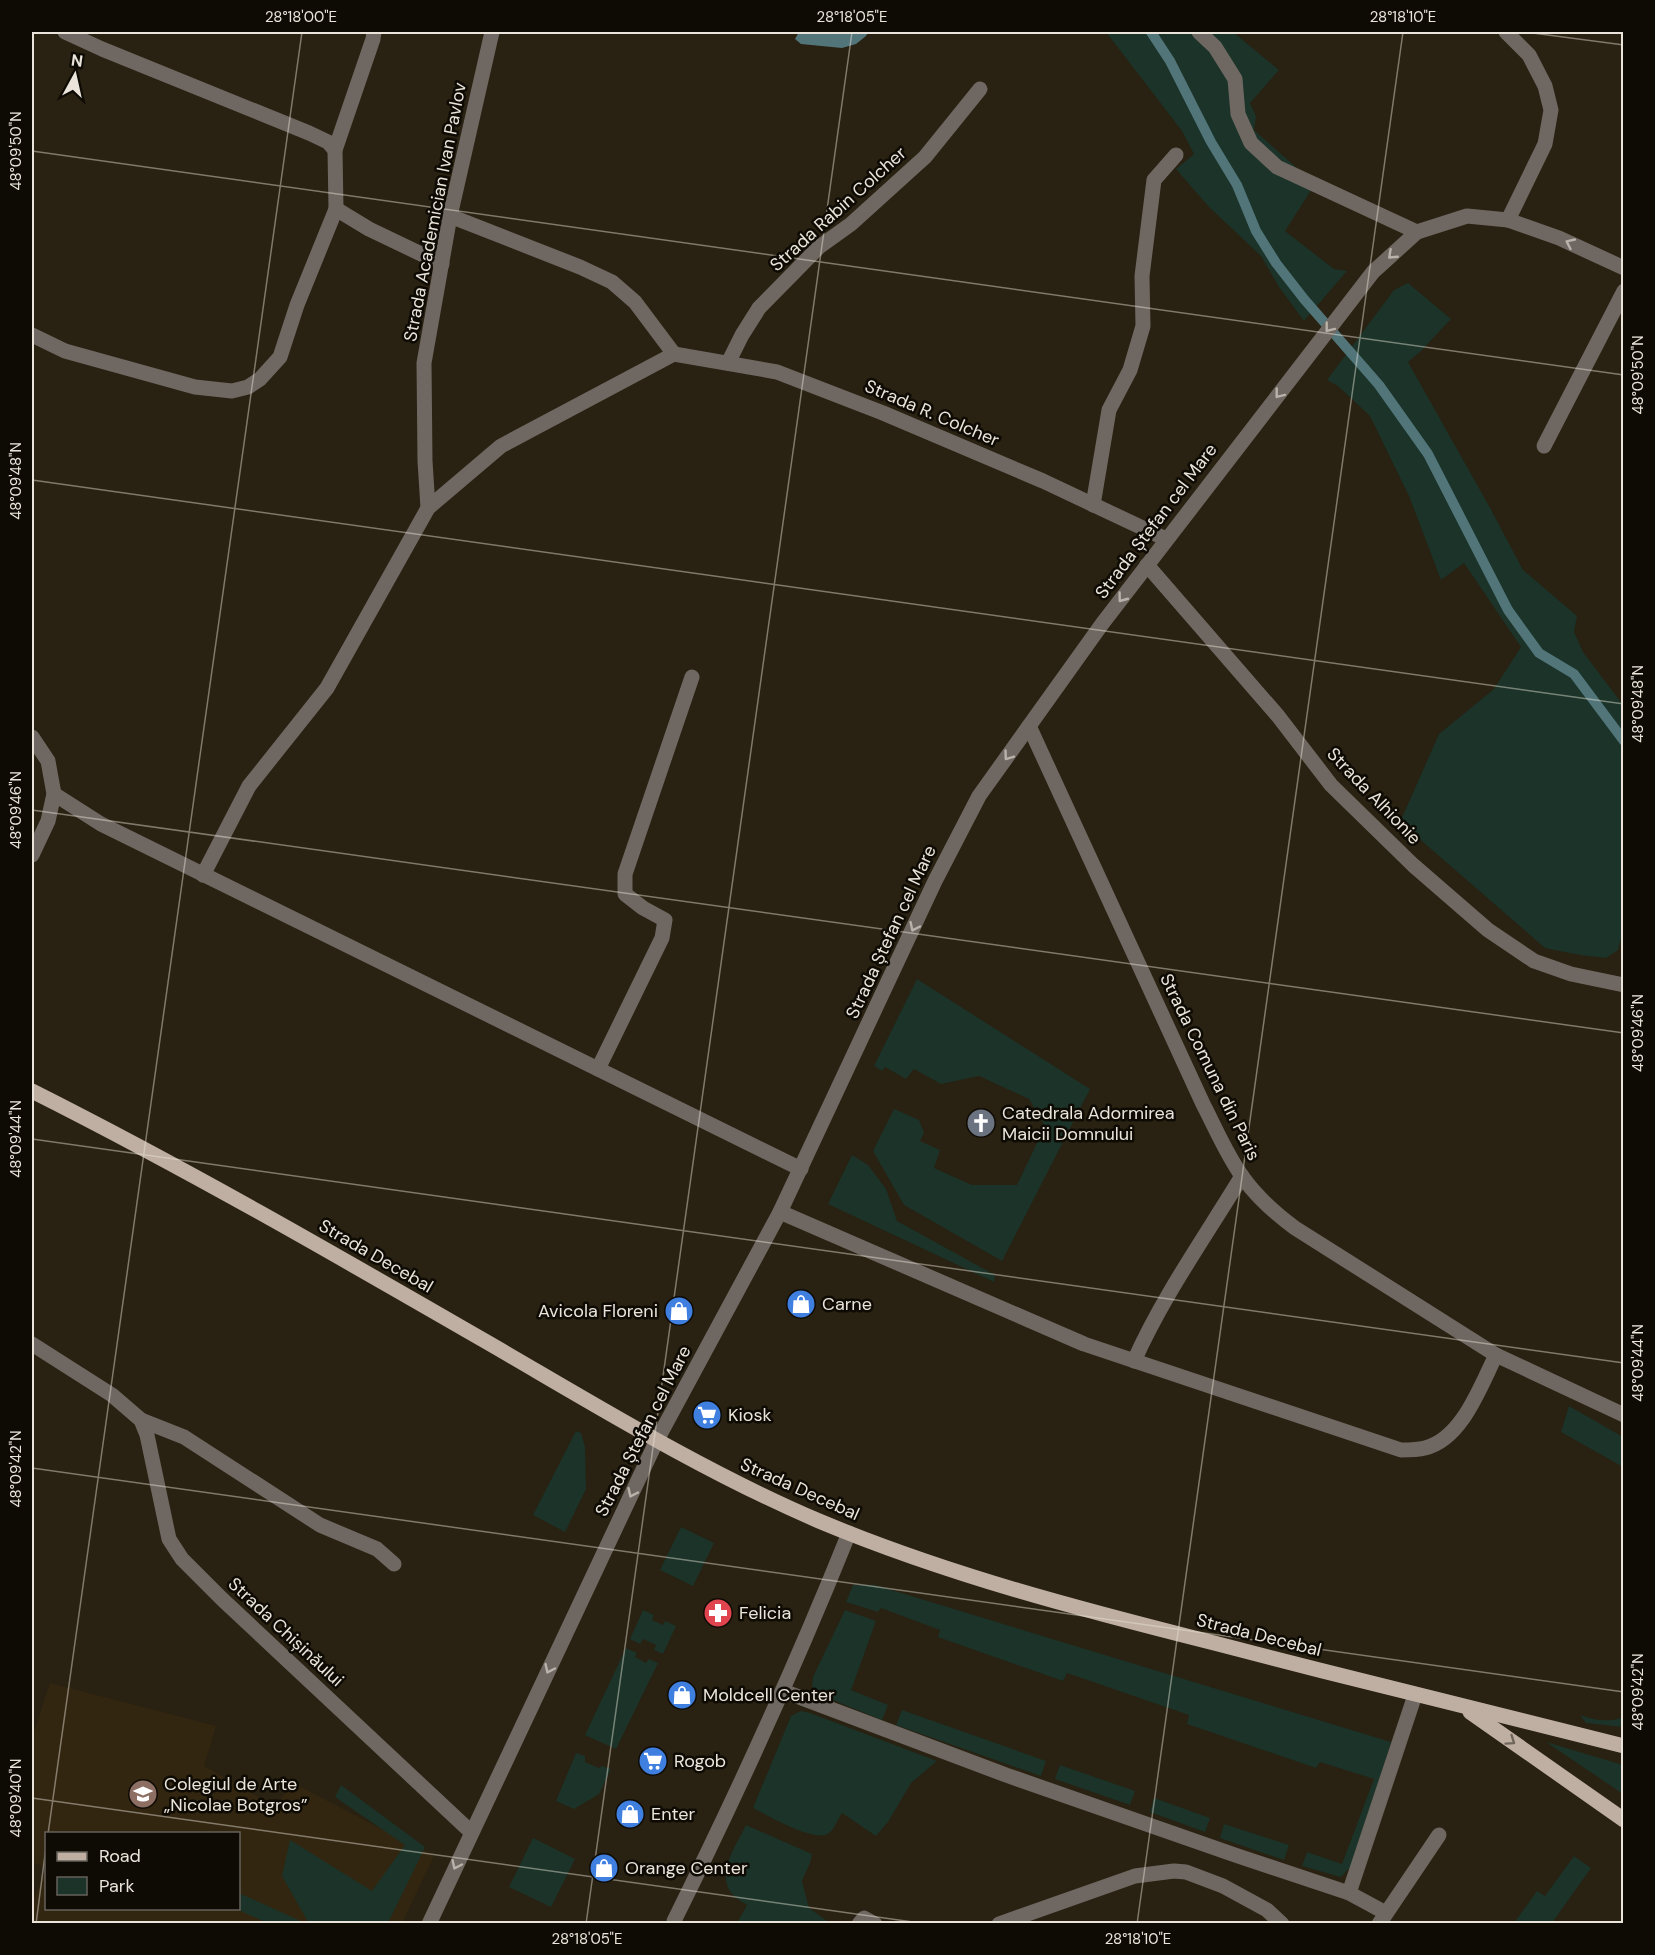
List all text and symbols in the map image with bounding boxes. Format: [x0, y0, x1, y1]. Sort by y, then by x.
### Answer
text: 28°18'00"E [265, 7, 337, 27]
text: 28°18'05"E [817, 7, 887, 27]
text: 28°18'10"E [1370, 7, 1436, 27]
north arrow [45, 45, 105, 105]
text: N [70, 49, 84, 72]
street label: Strada Academician Ivan Pavlov [398, 80, 472, 344]
text: 48°09'50"N [6, 111, 26, 191]
street label: Strada Rabin Colcher [765, 141, 912, 277]
one-way arrow [1566, 239, 1577, 251]
one-way arrow [1388, 248, 1398, 259]
one-way arrow [1326, 322, 1337, 333]
text: 48°09'50"N [1628, 335, 1648, 415]
street label: Strada R. Colcher [861, 374, 1003, 452]
one-way arrow [1275, 387, 1286, 398]
street label: Strada Ștefan cel Mare [1090, 438, 1222, 604]
text: 48°09'48"N [6, 442, 26, 520]
one-way arrow [1118, 591, 1129, 602]
text: 48°09'48"N [1628, 665, 1648, 743]
street label: Strada Alhionie [1322, 742, 1426, 850]
one-way arrow [1004, 750, 1015, 761]
text: 48°09'46"N [6, 771, 26, 849]
street label: Strada Ștefan cel Mare [840, 841, 942, 1023]
one-way arrow [909, 920, 921, 931]
street label: Strada Comuna din Paris [1154, 970, 1266, 1164]
text: 48°09'46"N [1628, 994, 1648, 1072]
text: 48°09'44"N [6, 1100, 26, 1178]
place label: Catedrala Adormirea Maicii Domnului [1002, 1101, 1175, 1146]
church icon: Catedrala Adormirea Maicii Domnului [965, 1107, 997, 1139]
street label: Strada Decebal [315, 1214, 437, 1298]
shop icon: Carne [785, 1288, 817, 1320]
place label: Carne [822, 1292, 872, 1316]
shop icon: Avicola Floreni [663, 1295, 695, 1327]
place label: Avicola Floreni [538, 1299, 658, 1323]
text: 48°09'44"N [1628, 1324, 1648, 1402]
street label: Strada Ștefan cel Mare [589, 1341, 697, 1521]
supermarket icon: Kiosk [691, 1399, 723, 1431]
place label: Kiosk [728, 1403, 772, 1427]
text: 48°09'42"N [6, 1430, 26, 1508]
street label: Strada Decebal [737, 1452, 863, 1526]
one-way arrow [628, 1487, 640, 1498]
street label: Strada Chișinăului [223, 1572, 349, 1692]
pharmacy icon: Felicia [702, 1597, 734, 1629]
place label: Felicia [739, 1601, 791, 1625]
street label: Strada Decebal [1194, 1608, 1324, 1662]
text: 48°09'42"N [1628, 1653, 1648, 1731]
one-way arrow [544, 1663, 556, 1674]
shop icon: Moldcell Center [666, 1679, 698, 1711]
place label: Moldcell Center [703, 1683, 835, 1707]
one-way arrow [1504, 1734, 1515, 1745]
supermarket icon: Rogob [637, 1745, 669, 1777]
place label: Rogob [674, 1749, 726, 1773]
text: 48°09'40"N [6, 1759, 26, 1837]
place label: Colegiul de Arte „Nicolae Botgros” [164, 1772, 308, 1817]
school or university icon: Colegiul de Arte „Nicolae Botgros” [127, 1778, 159, 1810]
shop icon: Enter [614, 1798, 646, 1830]
place label: Enter [651, 1802, 696, 1826]
legend [45, 1832, 240, 1910]
text: Road [99, 1844, 141, 1868]
shop icon: Orange Center [588, 1852, 620, 1884]
place label: Orange Center [625, 1856, 748, 1880]
one-way arrow [452, 1858, 464, 1869]
text: Park [99, 1874, 135, 1898]
text: 28°18'05"E [552, 1929, 622, 1949]
text: 28°18'10"E [1105, 1929, 1171, 1949]

